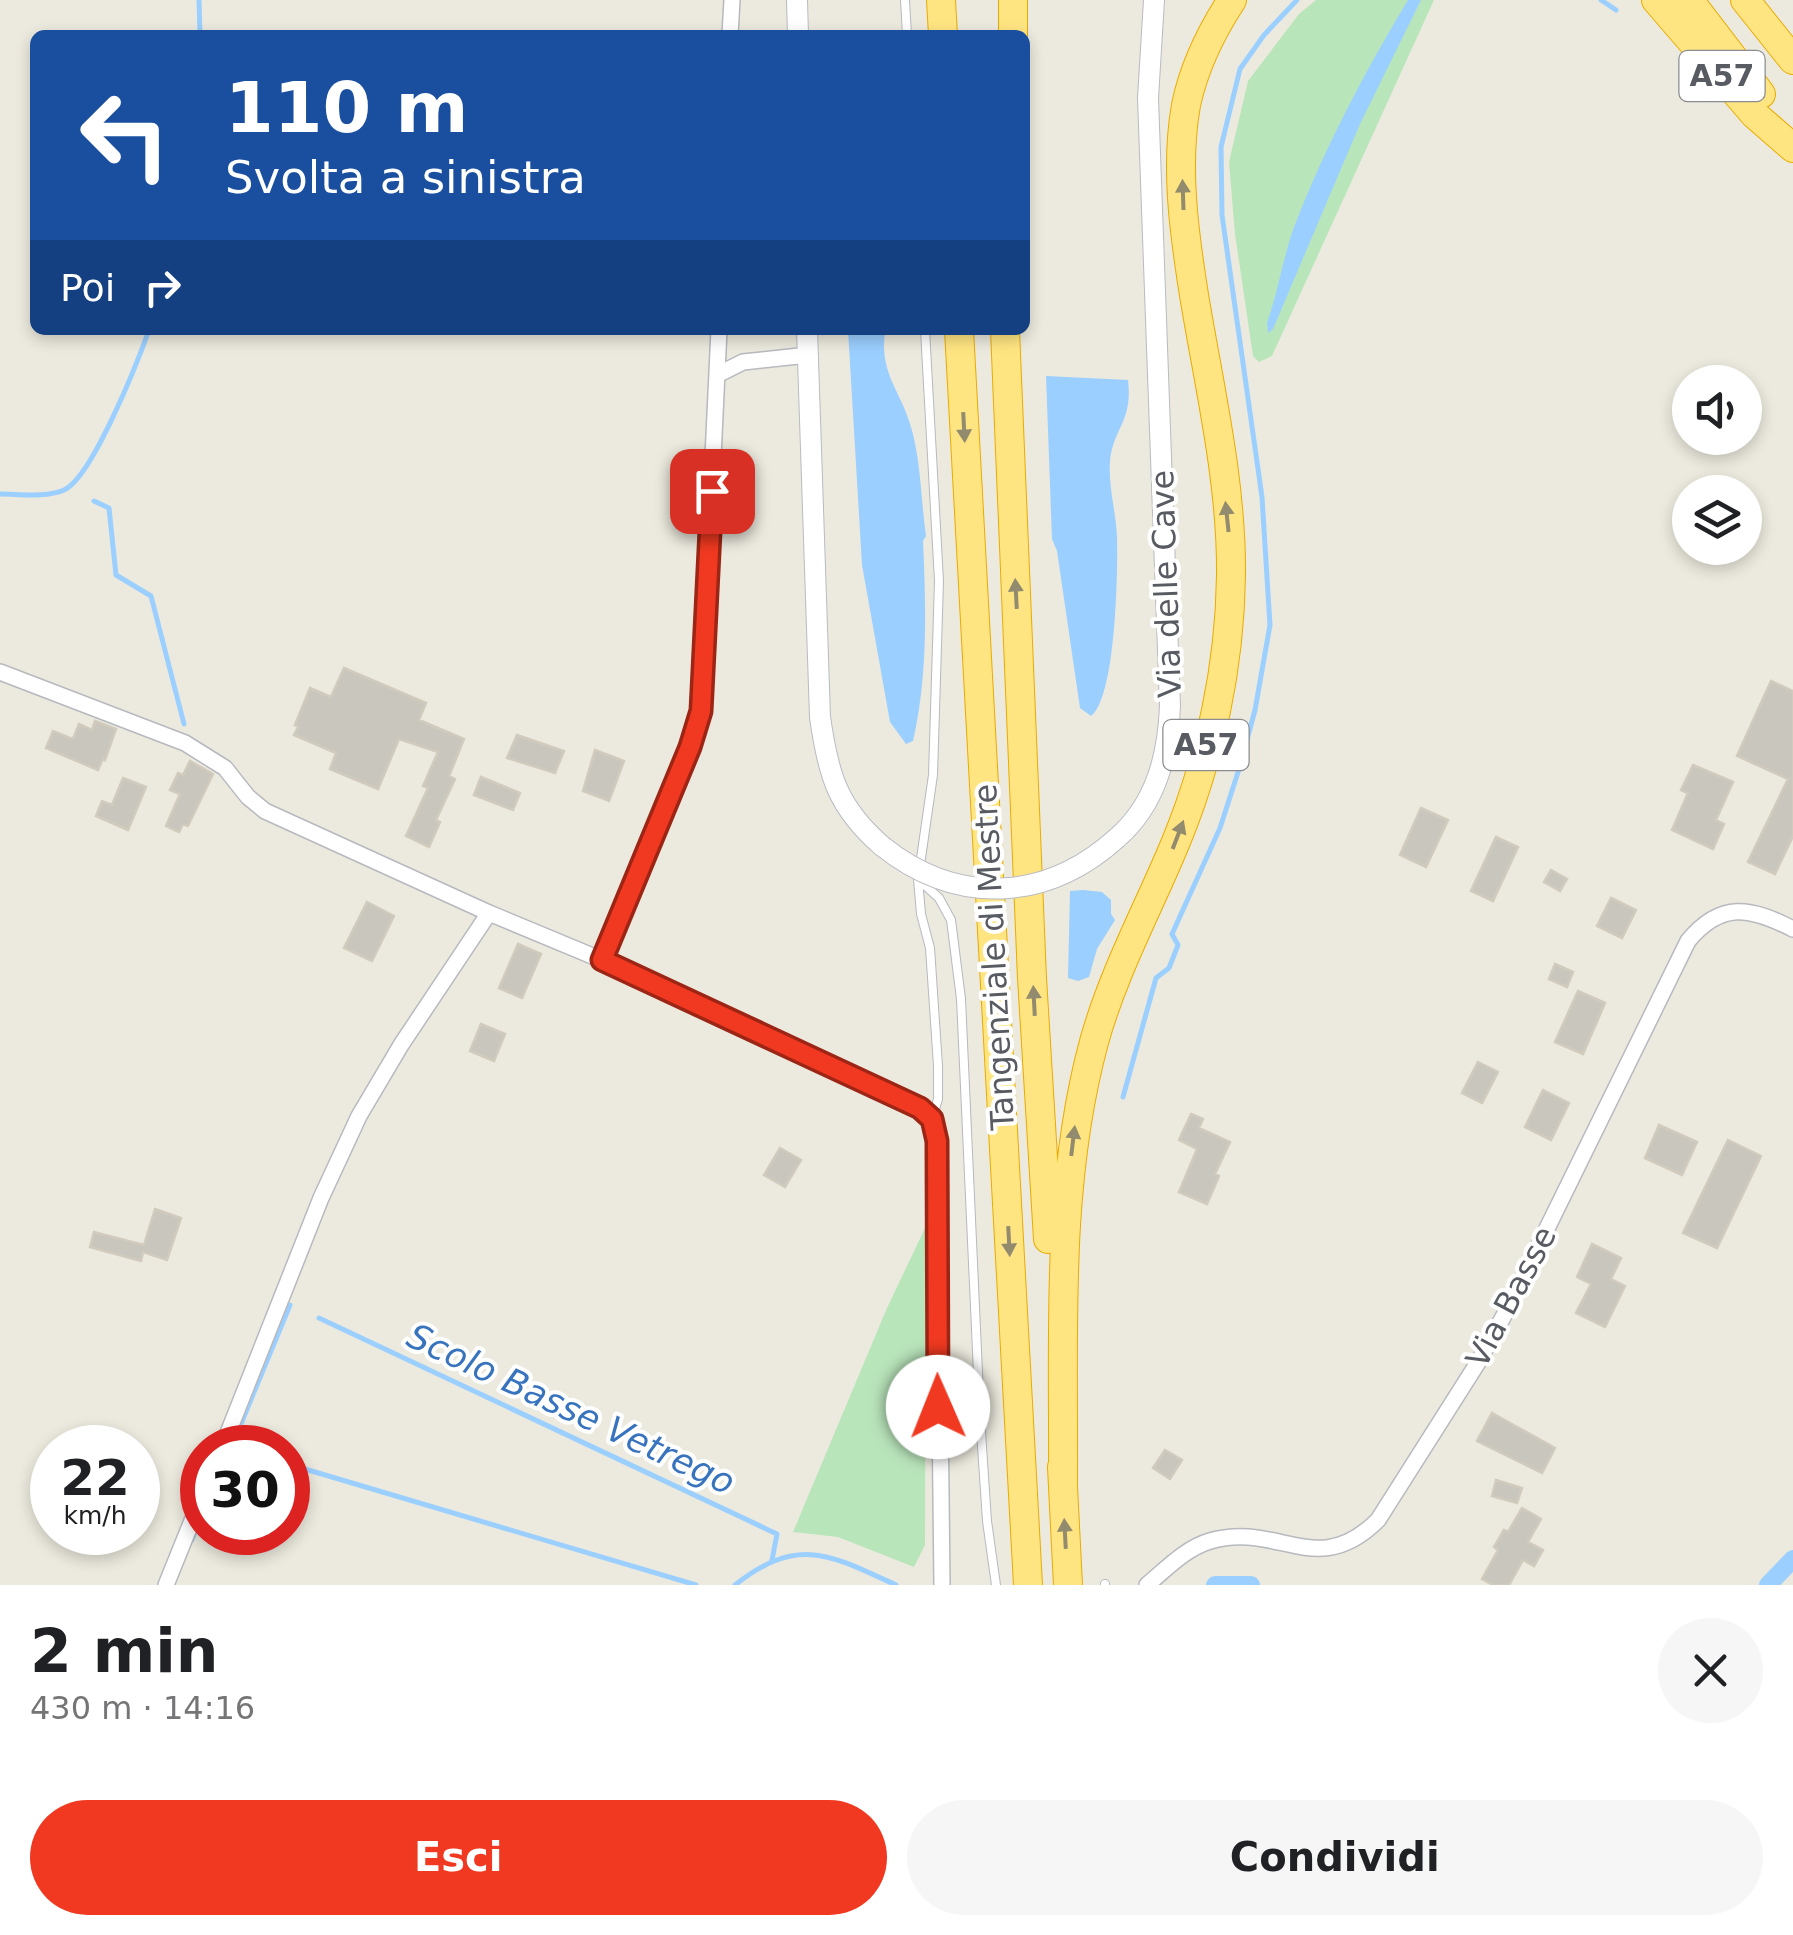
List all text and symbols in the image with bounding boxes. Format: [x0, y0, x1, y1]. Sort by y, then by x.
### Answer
road number: A57 [1680, 51, 1764, 101]
text: 110 m [225, 67, 468, 149]
icon: left [60, 70, 190, 200]
text: Svolta a sinistra [225, 151, 586, 204]
one-way arrow [1174, 179, 1190, 211]
icon: right [135, 260, 190, 315]
text: Poi [60, 266, 115, 310]
map controls [1672, 365, 1762, 565]
button: sound [1672, 365, 1762, 455]
one-way arrow [956, 412, 972, 444]
pin [670, 449, 755, 534]
icon: arrive [685, 464, 740, 519]
street label: Via delle Cave [1143, 469, 1189, 699]
button: layers [1672, 475, 1762, 565]
one-way arrow [1219, 501, 1235, 532]
one-way arrow [1008, 577, 1024, 609]
road number: A57 [1164, 720, 1248, 770]
street label: Tangenziale di Mestre [966, 783, 1022, 1132]
one-way arrow [1171, 820, 1186, 850]
one-way arrow [1026, 985, 1042, 1017]
one-way arrow [1065, 1125, 1081, 1156]
street label: Via Basse [1458, 1220, 1564, 1374]
one-way arrow [1001, 1226, 1017, 1258]
water label: Scolo Basse Vetrego [401, 1316, 741, 1502]
position arrow [886, 1355, 990, 1459]
speed limit sign: 30 [180, 1425, 310, 1555]
text: 22 [60, 1449, 130, 1507]
text: km/h [63, 1501, 127, 1530]
one-way arrow [1057, 1518, 1073, 1550]
text: 2 min [30, 1616, 218, 1686]
button: close [1658, 1618, 1763, 1723]
text: 430 m · 14:16 [30, 1689, 255, 1727]
button: Esci [30, 1800, 887, 1915]
button: Condividi [907, 1800, 1763, 1915]

